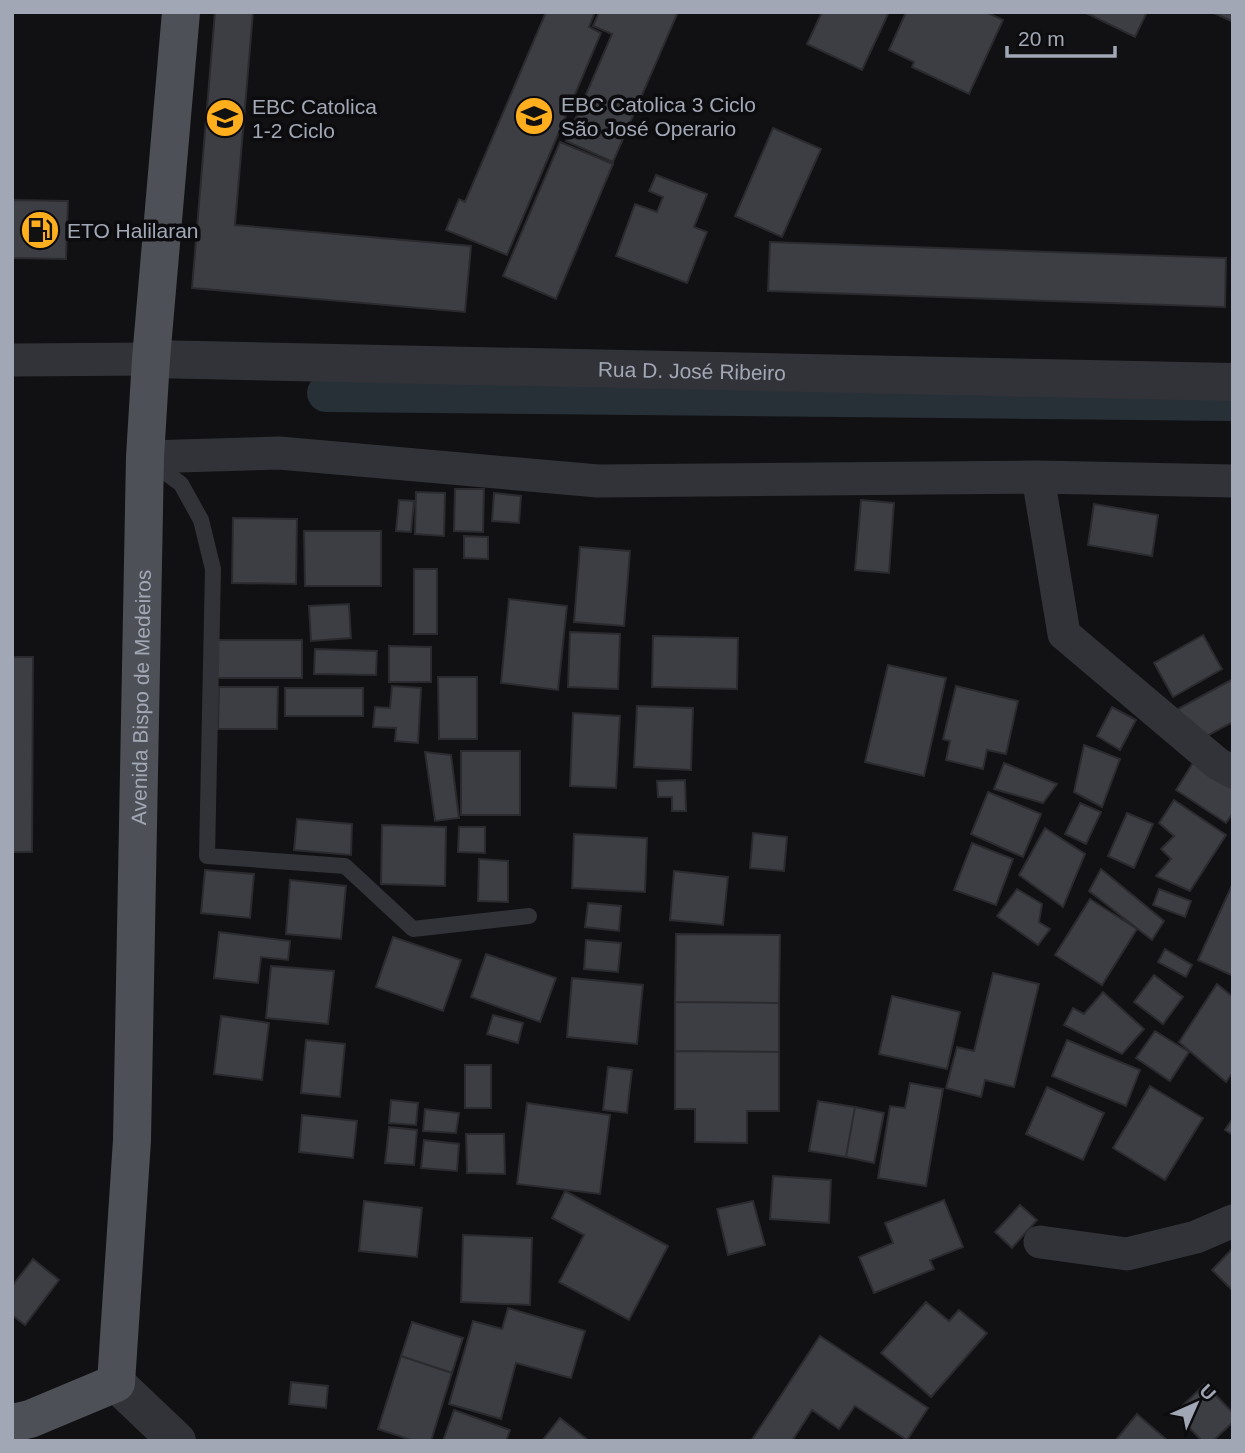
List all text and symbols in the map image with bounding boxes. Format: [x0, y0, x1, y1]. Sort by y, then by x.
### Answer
scale bar [1007, 14, 1116, 58]
text: 20 m [1018, 27, 1065, 50]
place label: EBC Catolica 3 Ciclo São José Operario [561, 93, 756, 140]
place label: EBC Catolica 1-2 Ciclo [252, 95, 377, 142]
school or university icon: EBC Catolica 3 Ciclo São José Operario [513, 95, 555, 137]
school or university icon: EBC Catolica 1-2 Ciclo [204, 97, 246, 139]
fuel station icon: ETO Halilaran [19, 209, 61, 251]
place label: ETO Halilaran [67, 219, 199, 242]
street label: Rua D. José Ribeiro [598, 357, 786, 384]
street label: Avenida Bispo de Medeiros [126, 569, 154, 825]
north arrow [1161, 1369, 1231, 1439]
text: U [1195, 1380, 1220, 1405]

